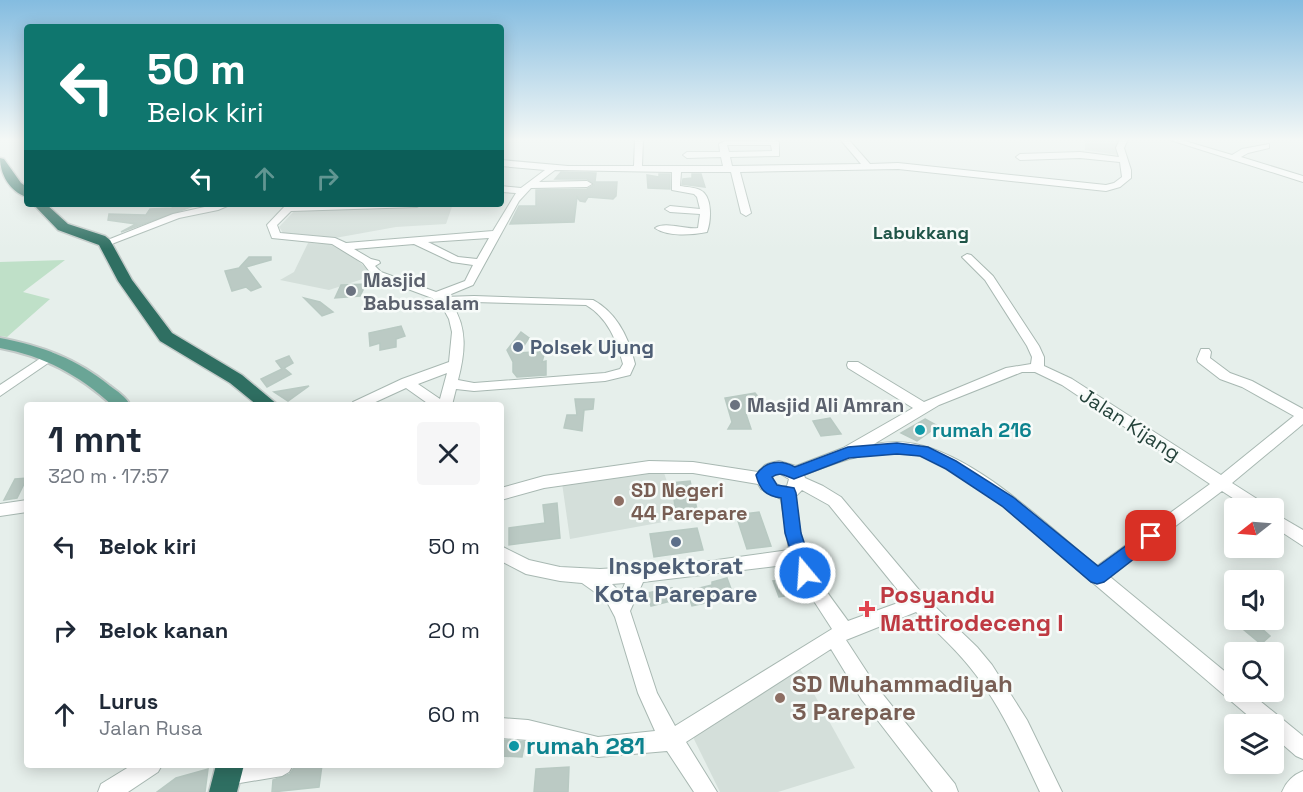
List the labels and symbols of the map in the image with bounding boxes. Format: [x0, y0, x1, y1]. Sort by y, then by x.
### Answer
district label: Labukkang [873, 221, 969, 244]
place label: Masjid Babussalam [363, 267, 479, 316]
marker: Masjid Babussalam [344, 284, 358, 298]
place label: Polsek Ujung [530, 334, 654, 360]
marker: Polsek Ujung [511, 340, 525, 354]
street label: Jalan Kijang [1075, 382, 1185, 466]
place label: Masjid Ali Amran [747, 392, 904, 418]
marker: Masjid Ali Amran [728, 398, 742, 412]
place label: rumah 216 [932, 417, 1032, 443]
marker: rumah 216 [913, 423, 927, 437]
place label: SD Negeri 44 Parepare [631, 477, 747, 526]
marker: SD Negeri 44 Parepare [612, 494, 626, 508]
north arrow [1224, 498, 1284, 558]
pin [1125, 510, 1176, 561]
marker: Inspektorat Kota Parepare [669, 535, 683, 549]
position arrow [773, 541, 837, 605]
place label: Inspektorat Kota Parepare [594, 550, 758, 609]
place label: Posyandu Mattirodeceng I [880, 579, 1064, 638]
marker: Posyandu Mattirodeceng I [858, 600, 876, 618]
place label: SD Muhammadiyah 3 Parepare [792, 668, 1013, 727]
marker: SD Muhammadiyah 3 Parepare [773, 691, 787, 705]
place label: rumah 281 [526, 730, 645, 761]
marker: rumah 281 [507, 739, 521, 753]

